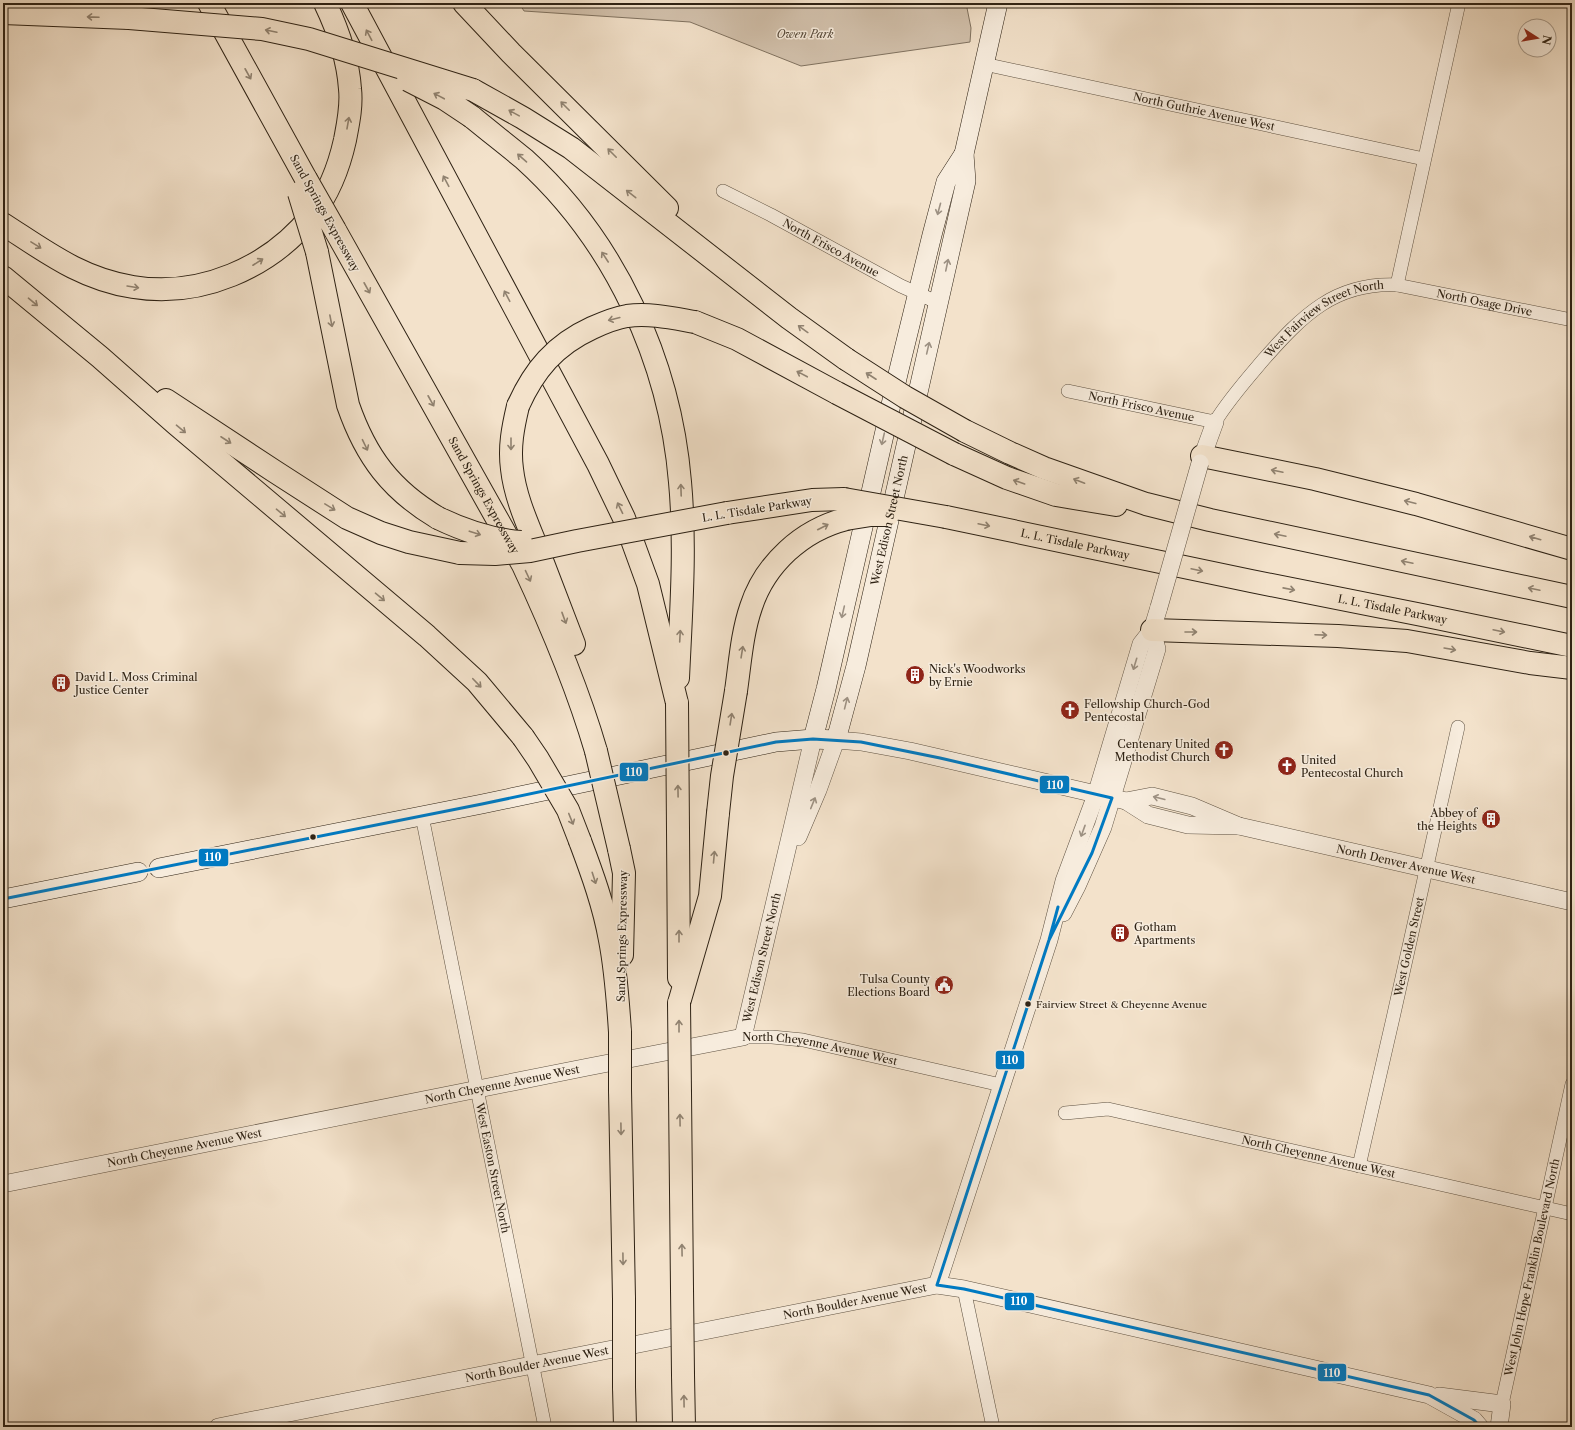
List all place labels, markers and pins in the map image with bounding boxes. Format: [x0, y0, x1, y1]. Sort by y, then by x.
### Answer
place label: Nick's Woodworks by Ernie [929, 662, 1026, 689]
building icon: Nick's Woodworks by Ernie [904, 664, 926, 686]
place label: David L. Moss Criminal Justice Center [73, 670, 198, 697]
building icon: David L. Moss Criminal Justice Center [50, 672, 72, 694]
place label: Fellowship Church-God Pentecostal [1084, 697, 1210, 724]
church icon: Fellowship Church-God Pentecostal [1059, 699, 1081, 721]
place label: Centenary United Methodist Church [1115, 737, 1210, 764]
church icon: Centenary United Methodist Church [1213, 739, 1235, 761]
unlabelled marker [721, 748, 731, 758]
place label: United Pentecostal Church [1301, 753, 1404, 780]
church icon: United Pentecostal Church [1276, 755, 1298, 777]
place label: Abbey of the Heights [1417, 806, 1479, 833]
building icon: Abbey of the Heights [1480, 808, 1502, 830]
unlabelled marker [308, 832, 318, 842]
place label: Gotham Apartments [1133, 920, 1195, 947]
building icon: Gotham Apartments [1109, 922, 1131, 944]
place label: Tulsa County Elections Board [847, 972, 931, 999]
public building icon: Tulsa County Elections Board [933, 974, 955, 996]
place label: Fairview Street & Cheyenne Avenue [1036, 998, 1208, 1011]
marker: Fairview Street & Cheyenne Avenue [1023, 999, 1033, 1009]

